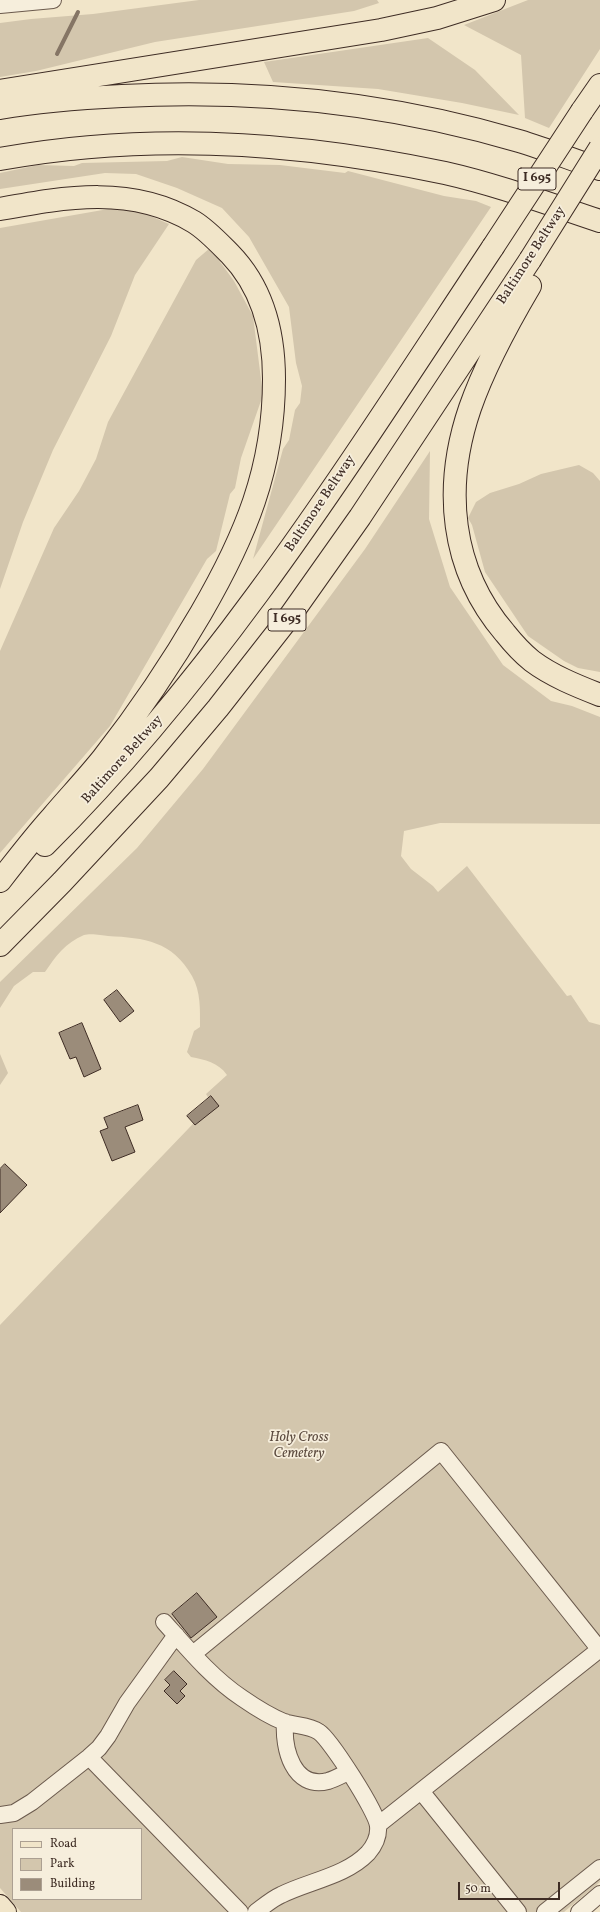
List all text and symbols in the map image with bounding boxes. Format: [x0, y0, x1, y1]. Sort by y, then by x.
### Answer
road number: I 695 [518, 168, 556, 190]
street label: Baltimore Beltway [494, 204, 570, 308]
street label: Baltimore Beltway [282, 452, 360, 556]
road number: I 695 [268, 609, 306, 631]
street label: Baltimore Beltway [79, 712, 167, 808]
park label: Holy Cross Cemetery [269, 1430, 329, 1462]
legend [12, 1828, 142, 1900]
text: Road [50, 1836, 77, 1852]
text: Park [50, 1856, 75, 1872]
scale bar [460, 1874, 562, 1900]
text: Building [50, 1876, 95, 1892]
text: 50 m [465, 1881, 491, 1897]

